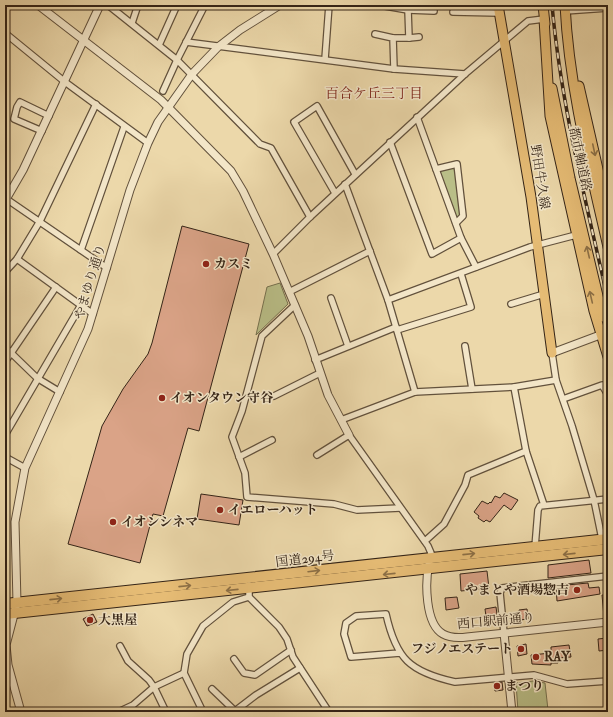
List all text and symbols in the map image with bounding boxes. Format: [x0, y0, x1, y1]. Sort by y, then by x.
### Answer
district label: 百合ケ丘三丁目 [325, 85, 423, 102]
street label: 都市軸道路 [565, 126, 595, 192]
one-way arrow [590, 143, 598, 156]
street label: 野田牛久線 [527, 144, 553, 210]
street label: やまゆり通り [71, 242, 109, 322]
one-way arrow [583, 246, 591, 259]
place label: カスミ [214, 256, 253, 272]
marker: カスミ [201, 259, 211, 269]
one-way arrow [586, 291, 594, 304]
place label: イオンタウン守谷 [170, 390, 274, 406]
marker: イオンタウン守谷 [157, 393, 167, 403]
place label: イエローハット [228, 502, 318, 518]
marker: イエローハット [215, 505, 225, 515]
place label: イオンシネマ [121, 514, 198, 530]
marker: イオンシネマ [108, 517, 118, 527]
street label: 国道294号 [275, 547, 335, 571]
one-way arrow [462, 550, 475, 558]
one-way arrow [563, 550, 576, 558]
one-way arrow [307, 567, 320, 575]
one-way arrow [383, 570, 396, 577]
one-way arrow [178, 582, 191, 590]
place label: やまとや酒場惣吉 [465, 582, 569, 598]
marker: やまとや酒場惣吉 [572, 585, 582, 595]
one-way arrow [226, 586, 239, 594]
one-way arrow [49, 596, 62, 603]
street label: 西口駅前通り [456, 610, 536, 632]
place label: 大黒屋 [98, 612, 137, 628]
marker: 大黒屋 [85, 615, 95, 625]
place label: フジノエステート [411, 641, 513, 657]
marker: フジノエステート [516, 644, 526, 654]
place label: RAY [544, 649, 571, 665]
marker: RAY [531, 652, 541, 662]
place label: まつり [505, 678, 544, 694]
marker: まつり [492, 681, 502, 691]

